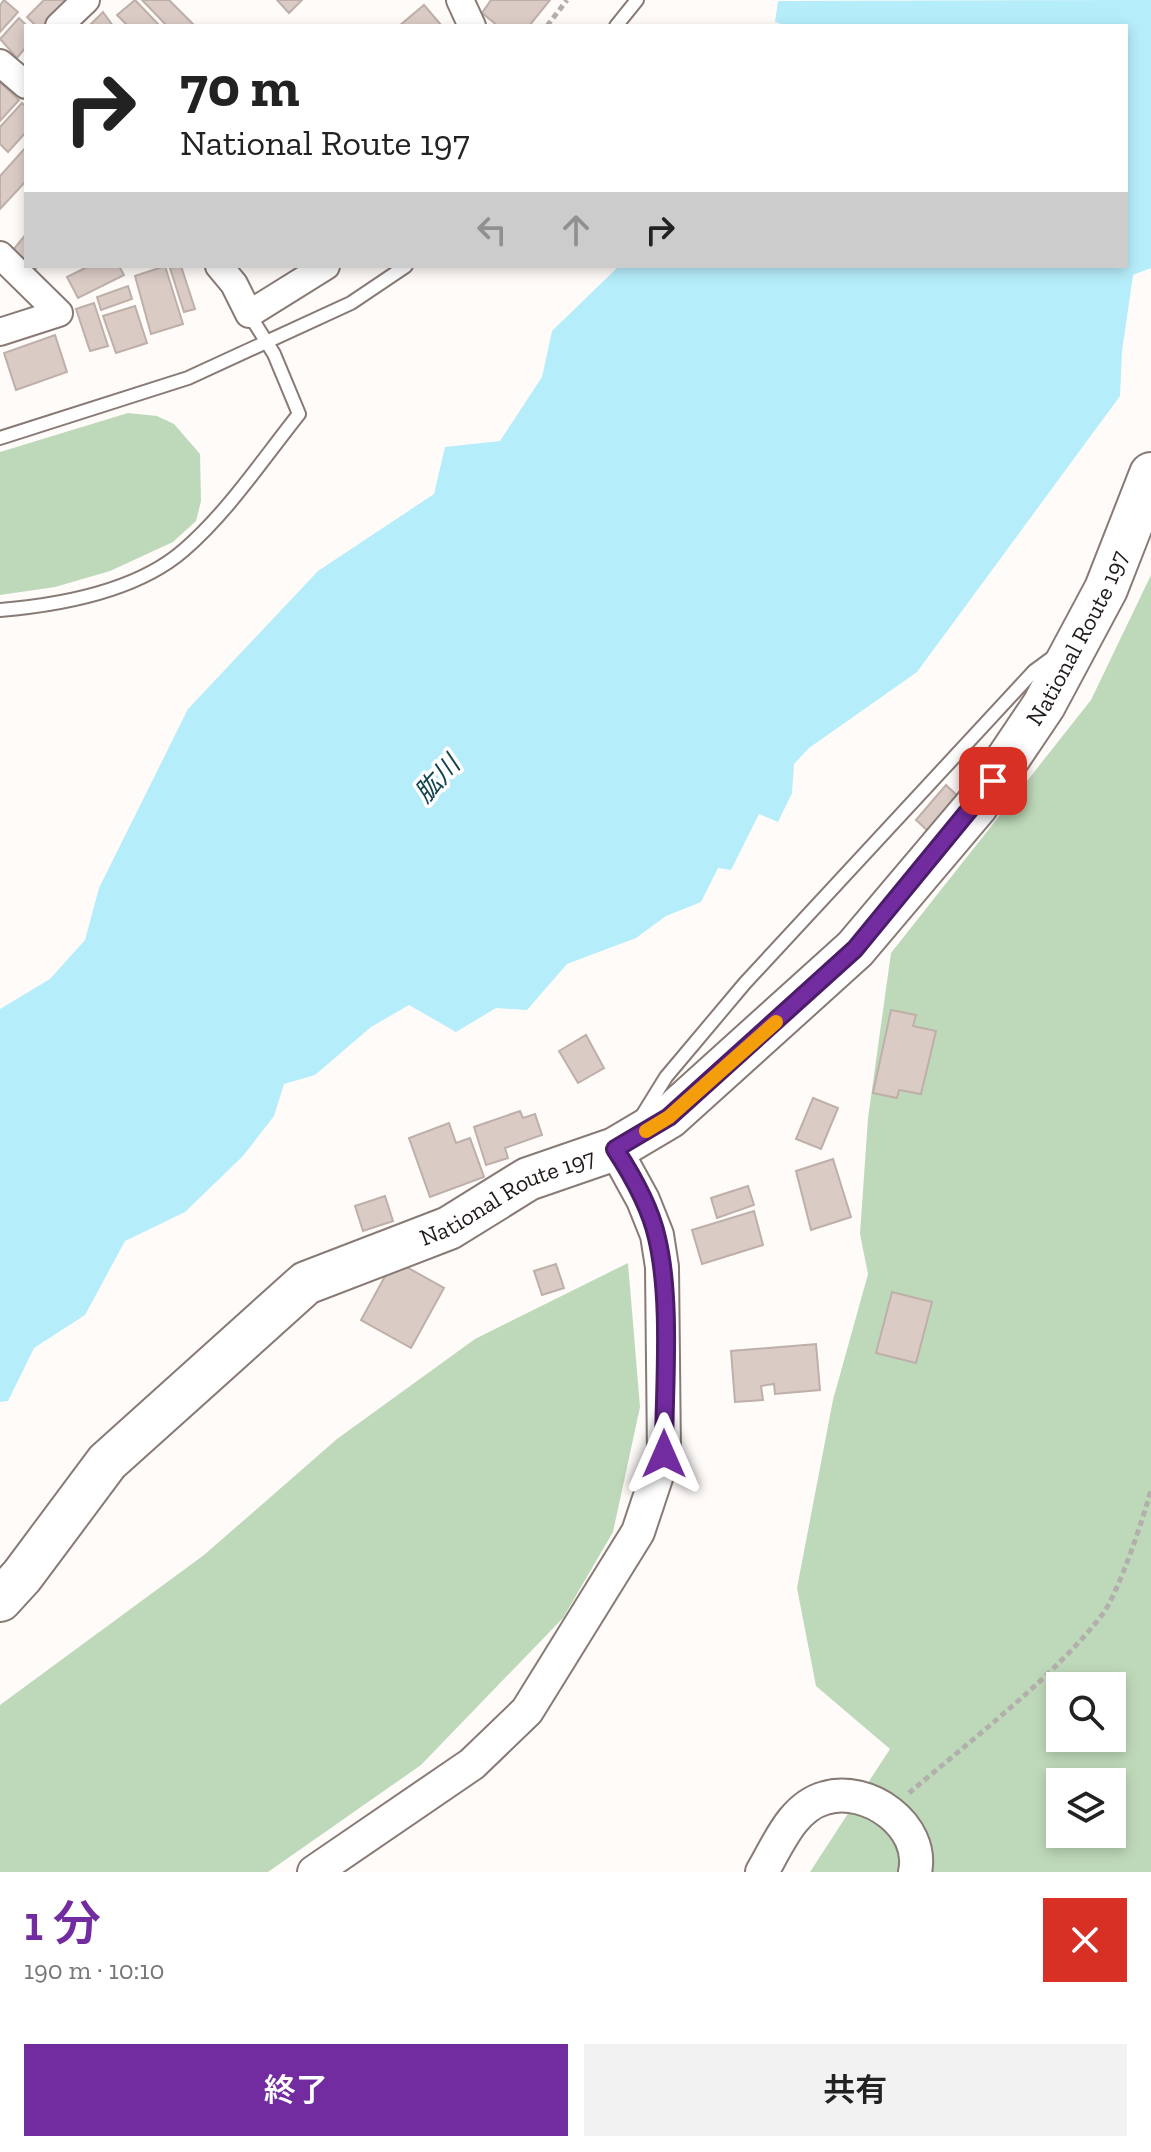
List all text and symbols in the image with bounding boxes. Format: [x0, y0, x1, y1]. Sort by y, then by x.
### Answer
text: 70 m [180, 53, 300, 120]
icon: right [48, 56, 152, 160]
text: National Route 197 [180, 121, 470, 164]
icon: left [470, 208, 514, 252]
icon: ahead [554, 208, 598, 252]
icon: right [638, 208, 682, 252]
street label: National Route 197 [1019, 546, 1134, 731]
water label: 肱川 [408, 747, 468, 809]
pin [959, 747, 1027, 815]
icon: arrive [971, 759, 1015, 803]
street label: National Route 197 [415, 1142, 599, 1252]
position arrow [622, 1412, 706, 1496]
map controls [1046, 1672, 1126, 1848]
button: search [1046, 1672, 1126, 1752]
button: layers [1046, 1768, 1126, 1848]
text: 1 分 [24, 1895, 101, 1952]
button: close [1043, 1898, 1127, 1982]
text: 190 m · 10:10 [24, 1954, 164, 1986]
button: 終了 [24, 2044, 568, 2136]
button: 共有 [584, 2044, 1127, 2136]

